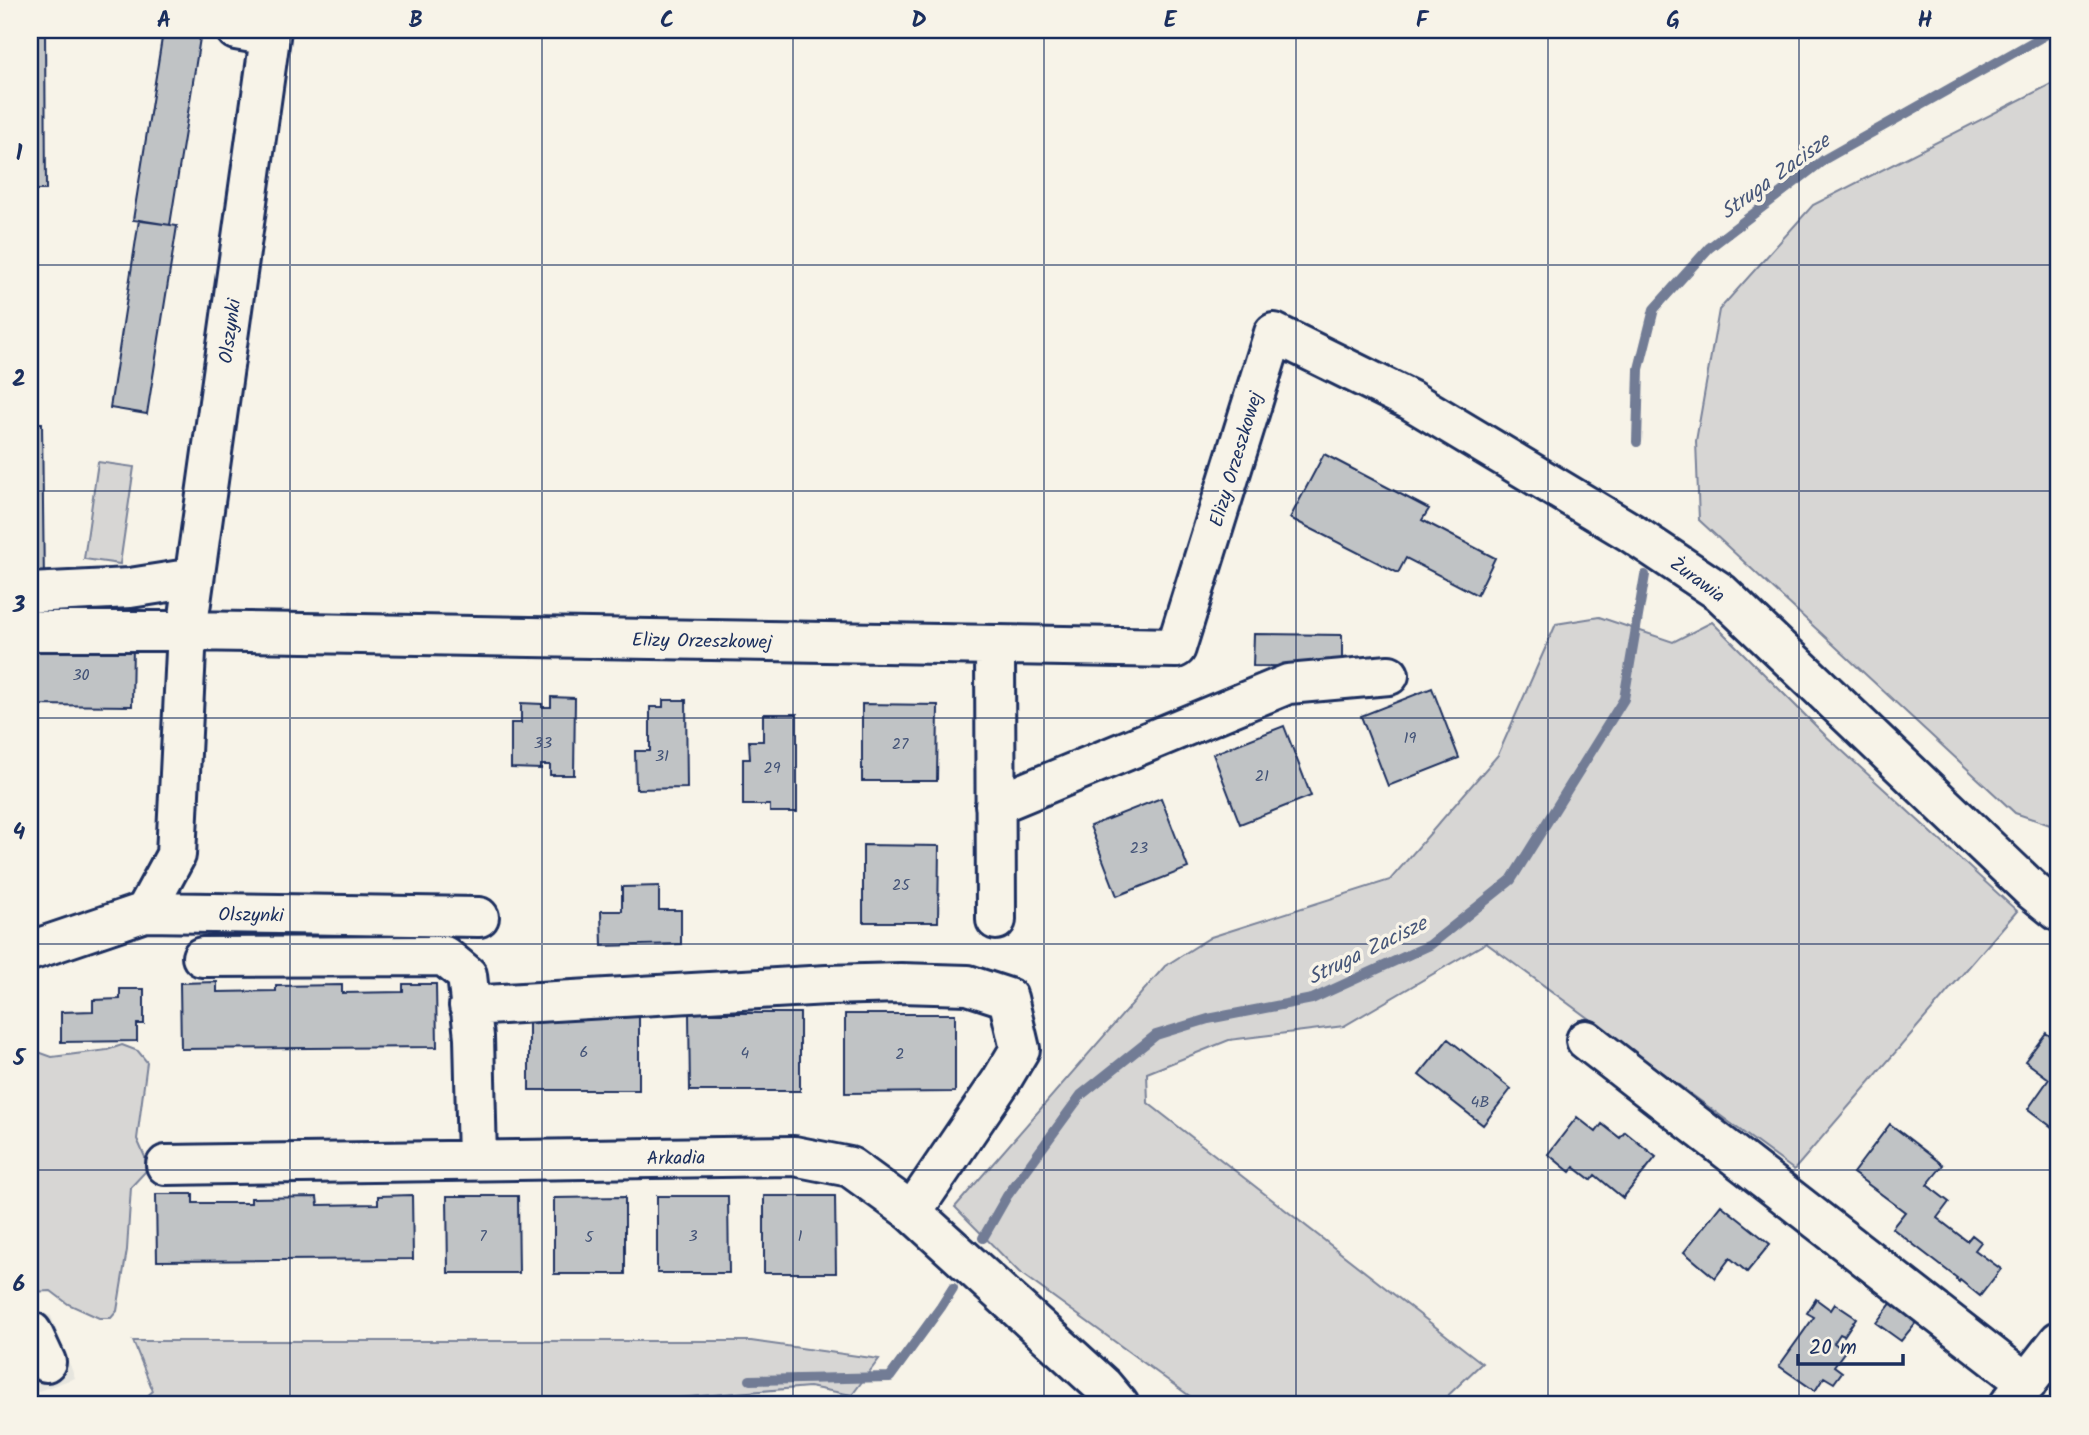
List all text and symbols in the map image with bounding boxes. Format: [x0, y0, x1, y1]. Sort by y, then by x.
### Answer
text: A [157, 3, 171, 39]
text: B [409, 3, 423, 39]
text: C [660, 3, 674, 39]
text: D [911, 3, 927, 39]
text: E [1164, 3, 1178, 39]
text: F [1416, 3, 1430, 39]
text: G [1666, 3, 1680, 39]
text: H [1918, 3, 1933, 39]
water label: Struga Zacisze [1714, 124, 1840, 229]
text: 1 [16, 136, 23, 172]
street label: Olszynki [212, 295, 251, 366]
text: 2 [12, 362, 26, 398]
street label: Elizy Orzeszkowej [1202, 387, 1272, 531]
street label: Żurawia [1663, 550, 1731, 611]
text: 3 [12, 588, 26, 624]
street label: Elizy Orzeszkowej [632, 626, 773, 658]
house number: 30 [72, 663, 90, 688]
house number: 19 [1404, 726, 1417, 751]
house number: 33 [534, 731, 552, 756]
house number: 27 [892, 732, 909, 757]
house number: 31 [655, 744, 669, 769]
house number: 29 [763, 756, 781, 781]
house number: 21 [1255, 764, 1269, 789]
text: 4 [13, 815, 26, 851]
house number: 23 [1130, 836, 1148, 861]
house number: 25 [892, 873, 911, 898]
street label: Olszynki [218, 900, 285, 932]
water label: Struga Zacisze [1302, 907, 1435, 995]
house number: 6 [580, 1040, 588, 1065]
text: 5 [12, 1041, 27, 1077]
house number: 4 [741, 1041, 750, 1066]
house number: 2 [895, 1042, 905, 1067]
house number: 4B [1470, 1090, 1490, 1115]
street label: Arkadia [646, 1143, 706, 1175]
house number: 7 [479, 1224, 487, 1249]
house number: 3 [688, 1224, 698, 1249]
house number: 1 [797, 1224, 803, 1249]
house number: 5 [585, 1225, 595, 1250]
text: 6 [13, 1267, 25, 1303]
scale bar [1798, 1323, 1904, 1367]
text: 20 m [1809, 1332, 1857, 1365]

